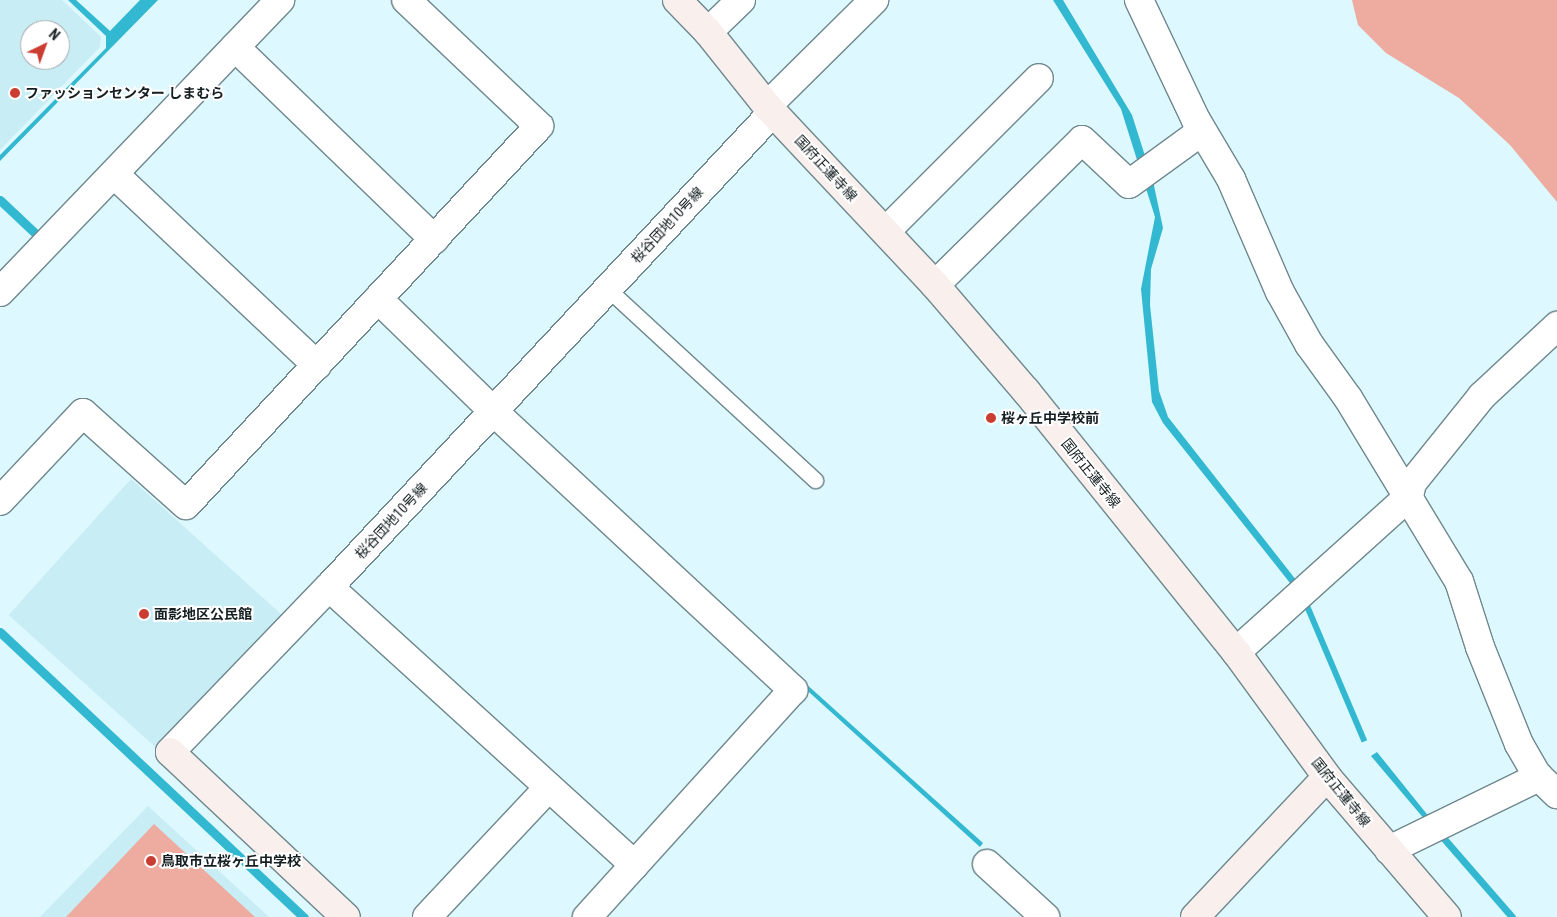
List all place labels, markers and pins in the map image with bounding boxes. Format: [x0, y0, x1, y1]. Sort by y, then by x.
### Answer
place label: ファッションセンター しまむら [25, 85, 224, 101]
marker: ファッションセンター しまむら [9, 87, 21, 99]
place label: 桜ヶ丘中学校前 [1001, 410, 1099, 426]
marker: 桜ヶ丘中学校前 [985, 412, 997, 424]
place label: 面影地区公民館 [154, 606, 252, 622]
marker: 面影地区公民館 [138, 608, 150, 620]
place label: 鳥取市立桜ヶ丘中学校 [161, 853, 301, 869]
marker: 鳥取市立桜ヶ丘中学校 [145, 855, 157, 867]

